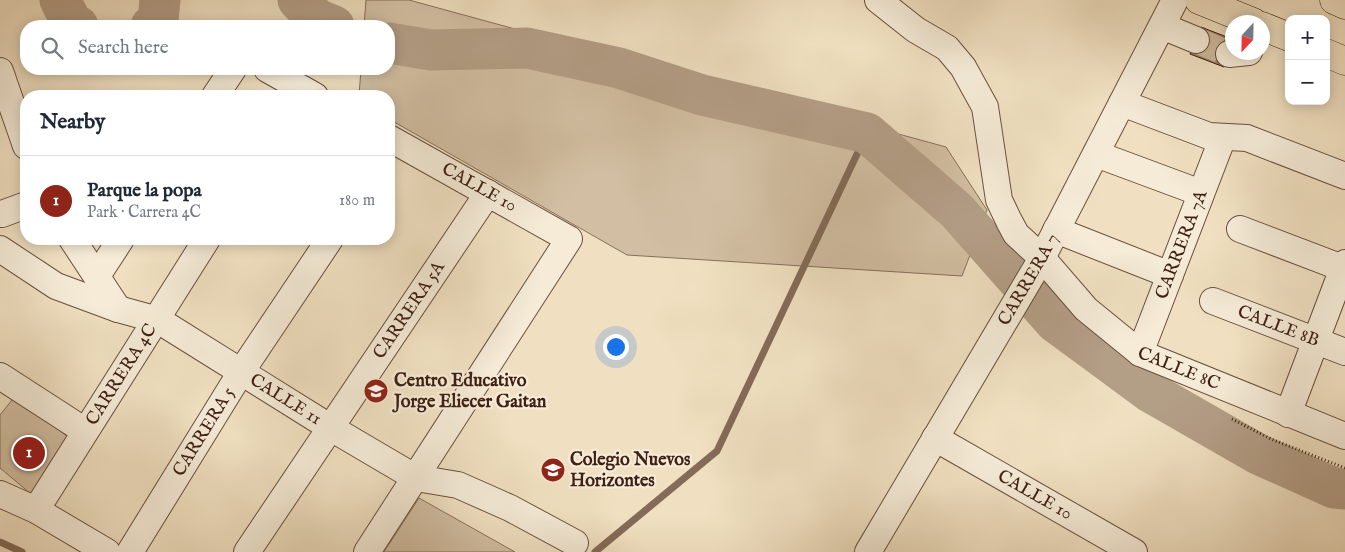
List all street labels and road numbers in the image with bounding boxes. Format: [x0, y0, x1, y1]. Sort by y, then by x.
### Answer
street label: CALLE 10 [437, 158, 521, 218]
street label: CARRERA 7A [1150, 186, 1213, 303]
street label: CARRERA 7 [993, 230, 1064, 330]
street label: CARRERA 5A [368, 256, 451, 364]
street label: CALLE 8B [1234, 300, 1323, 352]
street label: CARRERA 4C [81, 319, 162, 430]
street label: CALLE 8C [1134, 342, 1223, 396]
street label: CALLE 11 [245, 369, 326, 431]
street label: CARRERA 5 [168, 383, 241, 481]
street label: CALLE 10 [993, 465, 1076, 526]

